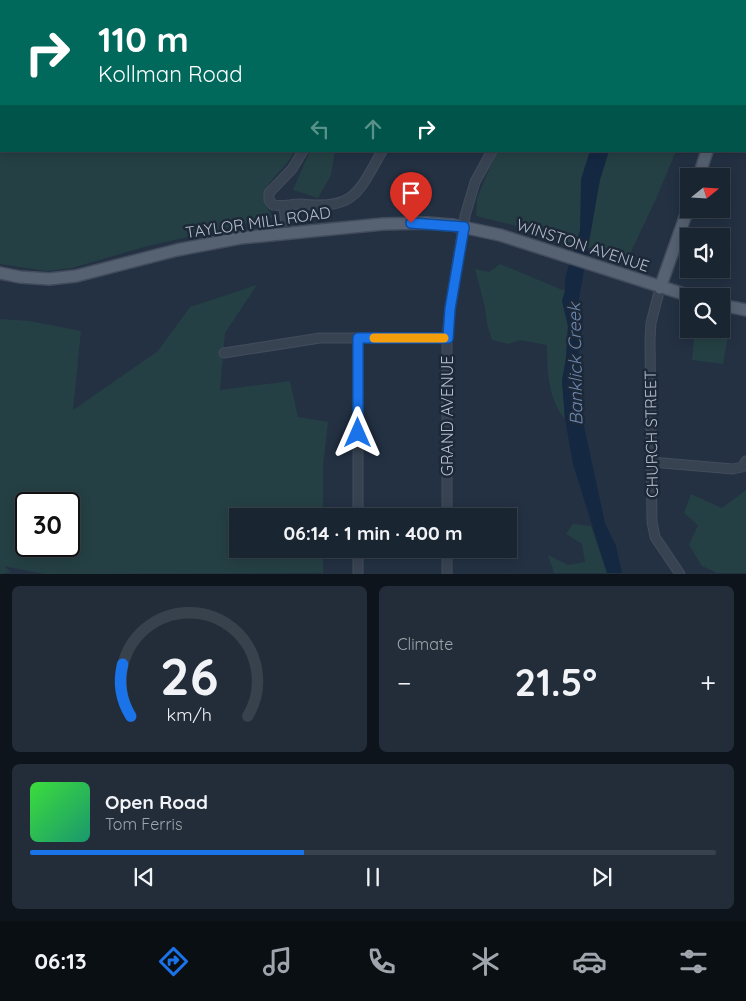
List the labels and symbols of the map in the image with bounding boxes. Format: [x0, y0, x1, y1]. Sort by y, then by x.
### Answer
north arrow [680, 168, 730, 218]
pin [390, 172, 432, 223]
street label: TAYLOR MILL ROAD [184, 202, 332, 242]
street label: WINSTON AVENUE [514, 214, 652, 276]
water label: Banklick Creek [562, 301, 588, 426]
street label: GRAND AVENUE [437, 356, 457, 476]
street label: CHURCH STREET [640, 370, 662, 498]
position arrow [331, 406, 383, 458]
speed limit sign: 30 [15, 492, 80, 557]

